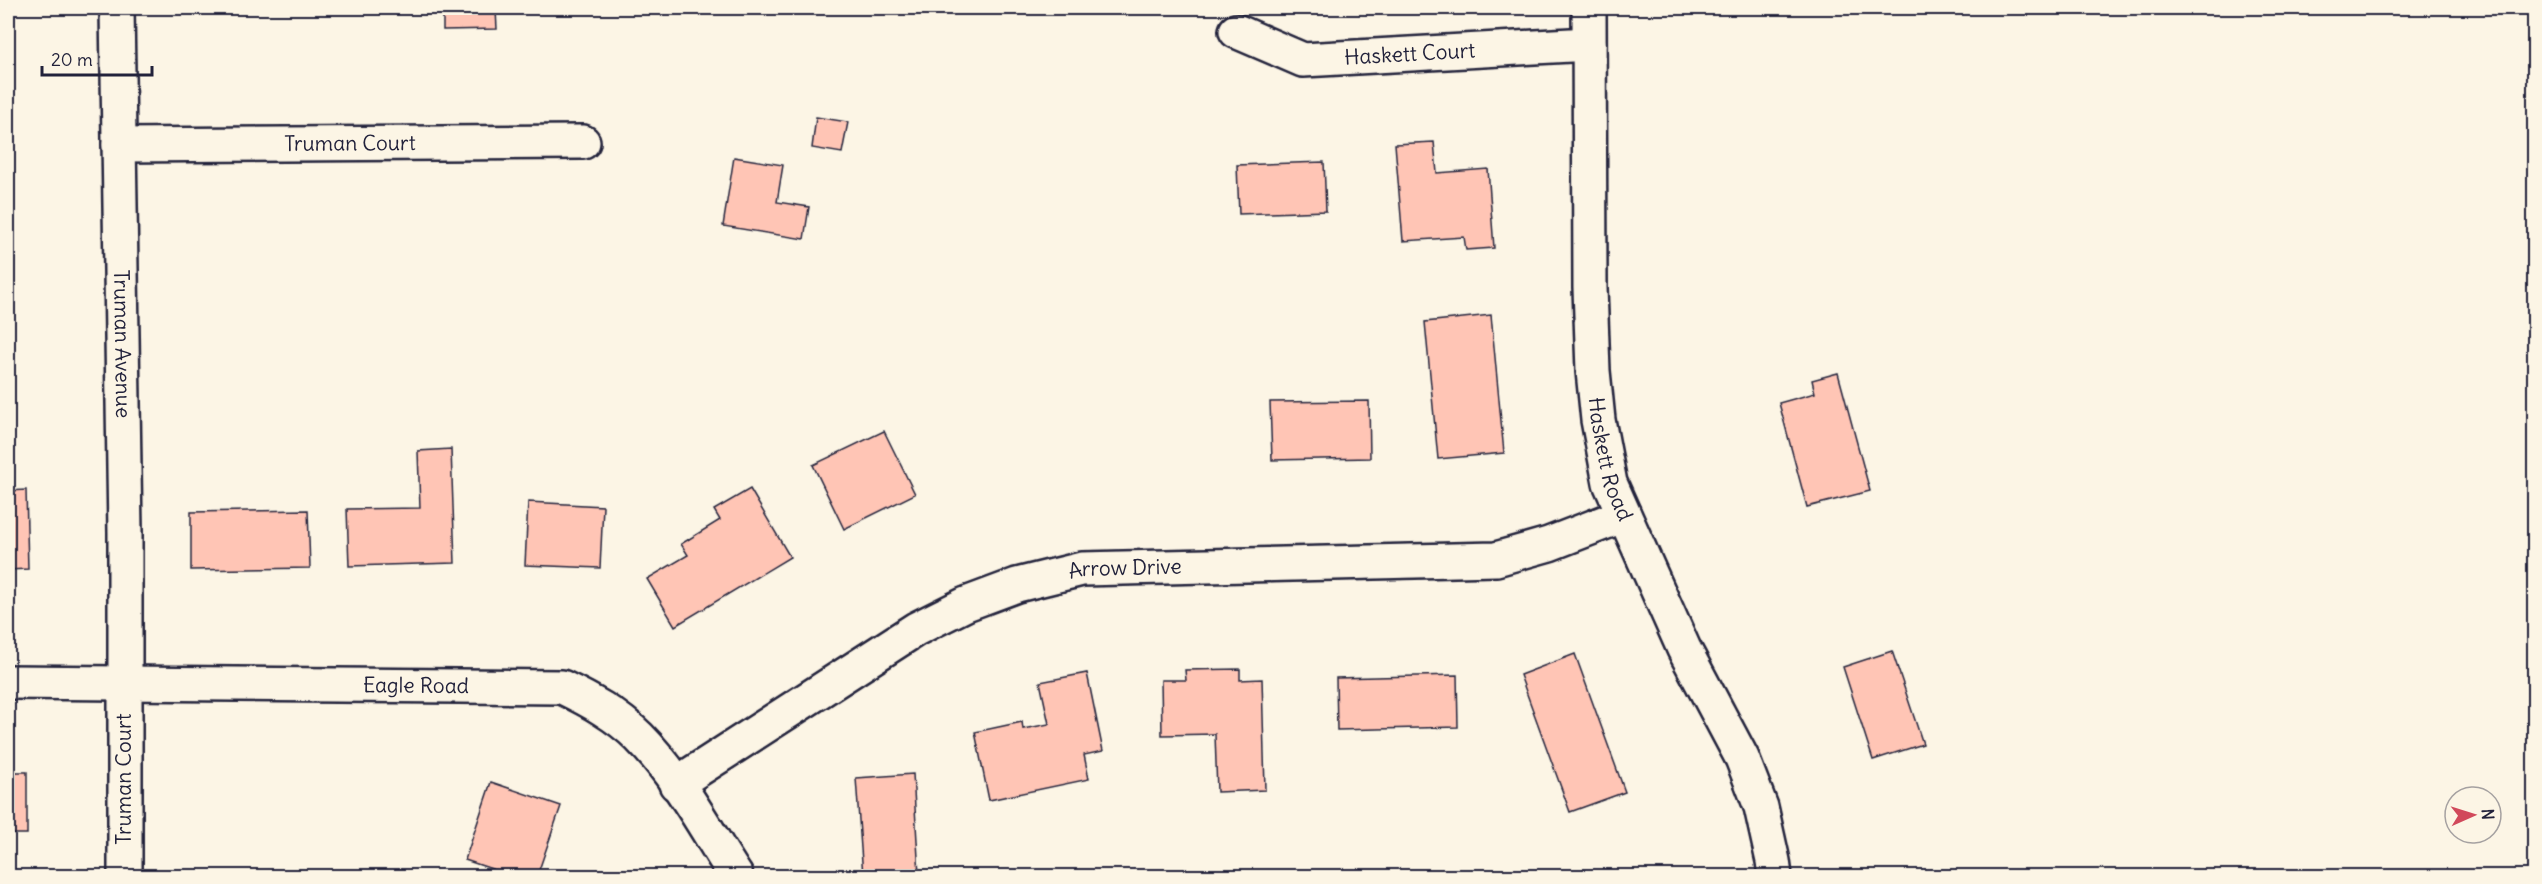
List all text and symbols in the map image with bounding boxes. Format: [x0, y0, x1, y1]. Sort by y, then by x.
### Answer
street label: Haskett Court [1344, 36, 1476, 71]
scale bar [42, 39, 152, 77]
text: 20 m [51, 48, 93, 71]
street label: Truman Court [284, 129, 416, 157]
street label: Truman Avenue [108, 270, 137, 418]
street label: Haskett Road [1583, 396, 1639, 525]
street label: Arrow Drive [1065, 553, 1182, 585]
street label: Eagle Road [363, 671, 469, 699]
street label: Truman Court [110, 713, 137, 845]
north arrow [2443, 785, 2503, 845]
text: N [2478, 808, 2498, 820]

